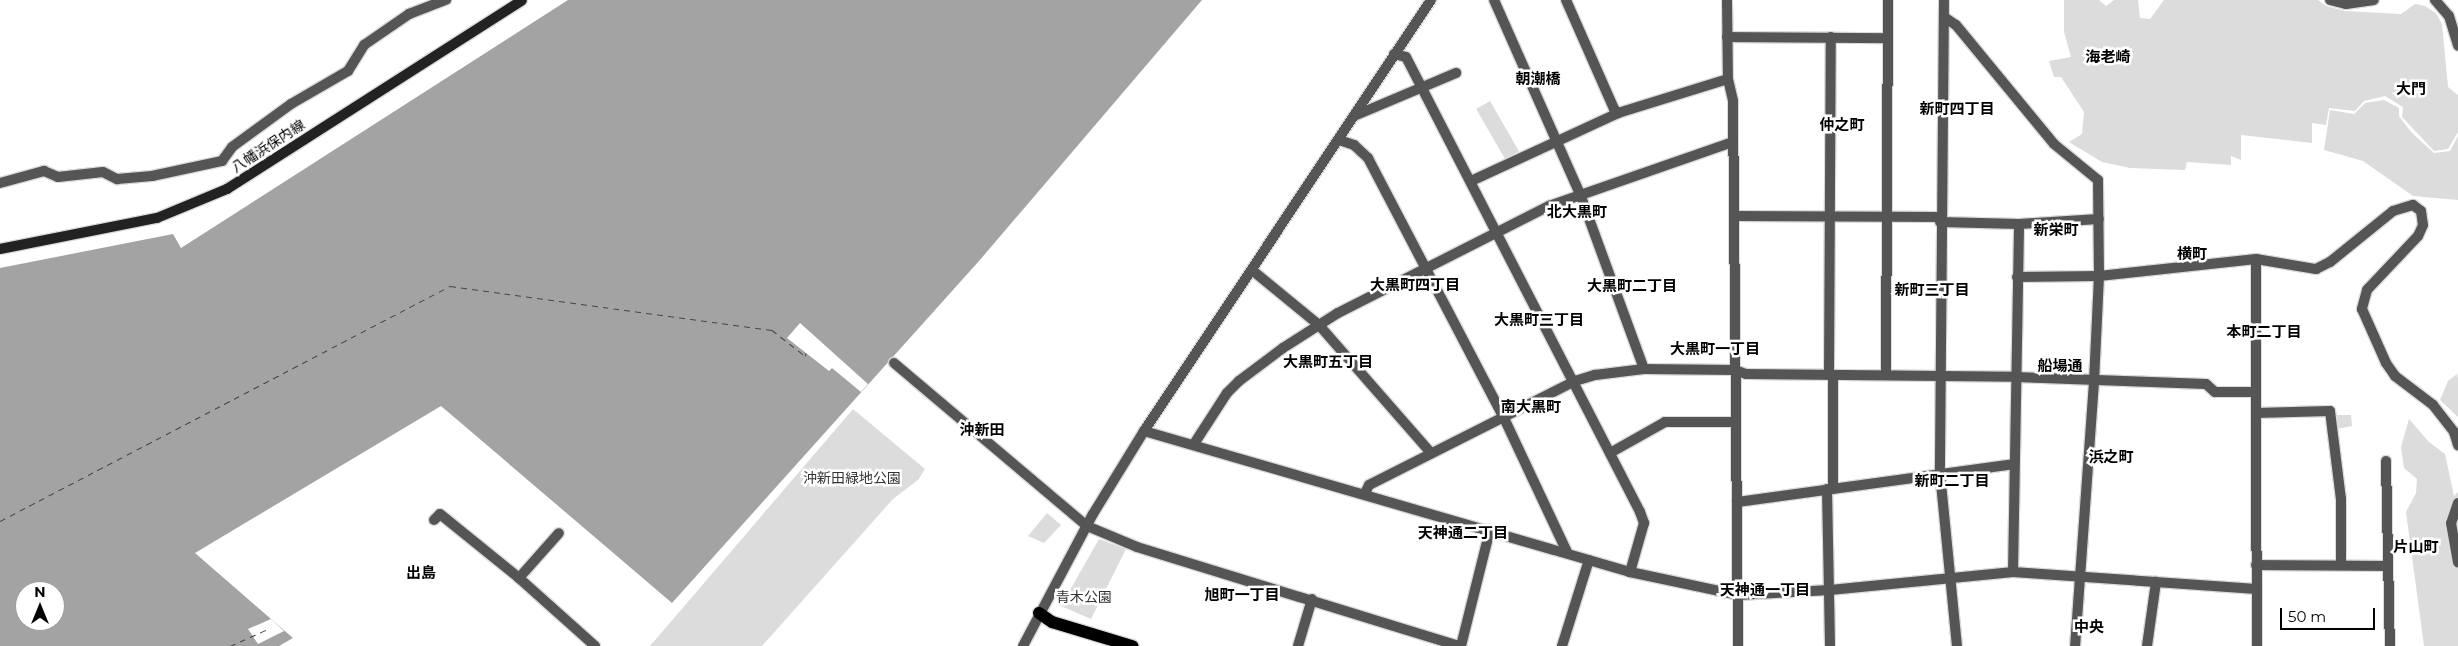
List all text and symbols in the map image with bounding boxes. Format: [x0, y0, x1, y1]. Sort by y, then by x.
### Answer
district label: 海老崎 [2086, 48, 2130, 66]
district label: 朝潮橋 [1516, 70, 1560, 88]
district label: 大門 [2396, 80, 2426, 98]
district label: 新町四丁目 [1920, 100, 1994, 118]
street label: 八幡浜保内線 [228, 116, 308, 176]
district label: 仲之町 [1820, 116, 1864, 134]
district label: 北大黒町 [1547, 203, 1607, 221]
district label: 新栄町 [2034, 221, 2078, 239]
district label: 横町 [2177, 245, 2207, 263]
district label: 大黒町四丁目 [1370, 276, 1460, 294]
district label: 大黒町二丁目 [1587, 277, 1677, 295]
district label: 新町三丁目 [1895, 281, 1969, 299]
district label: 大黒町三丁目 [1494, 311, 1584, 329]
district label: 本町二丁目 [2227, 323, 2301, 341]
district label: 大黒町一丁目 [1670, 340, 1760, 358]
district label: 大黒町五丁目 [1283, 353, 1373, 371]
district label: 船場通 [2038, 357, 2082, 375]
district label: 南大黒町 [1501, 398, 1561, 416]
district label: 沖新田 [960, 421, 1004, 439]
district label: 浜之町 [2089, 448, 2133, 466]
park label: 沖新田緑地公園 [803, 470, 901, 486]
district label: 新町二丁目 [1915, 472, 1989, 490]
district label: 天神通二丁目 [1418, 524, 1508, 542]
district label: 片山町 [2394, 538, 2438, 556]
district label: 出島 [406, 564, 436, 582]
north arrow [15, 581, 65, 631]
district label: 天神通一丁目 [1720, 581, 1810, 599]
text: N [34, 583, 46, 601]
district label: 旭町一丁目 [1205, 586, 1279, 604]
park label: 青木公園 [1056, 589, 1112, 605]
scale bar [2283, 598, 2378, 630]
text: 50 m [2288, 607, 2326, 626]
district label: 中央 [2074, 618, 2104, 636]

